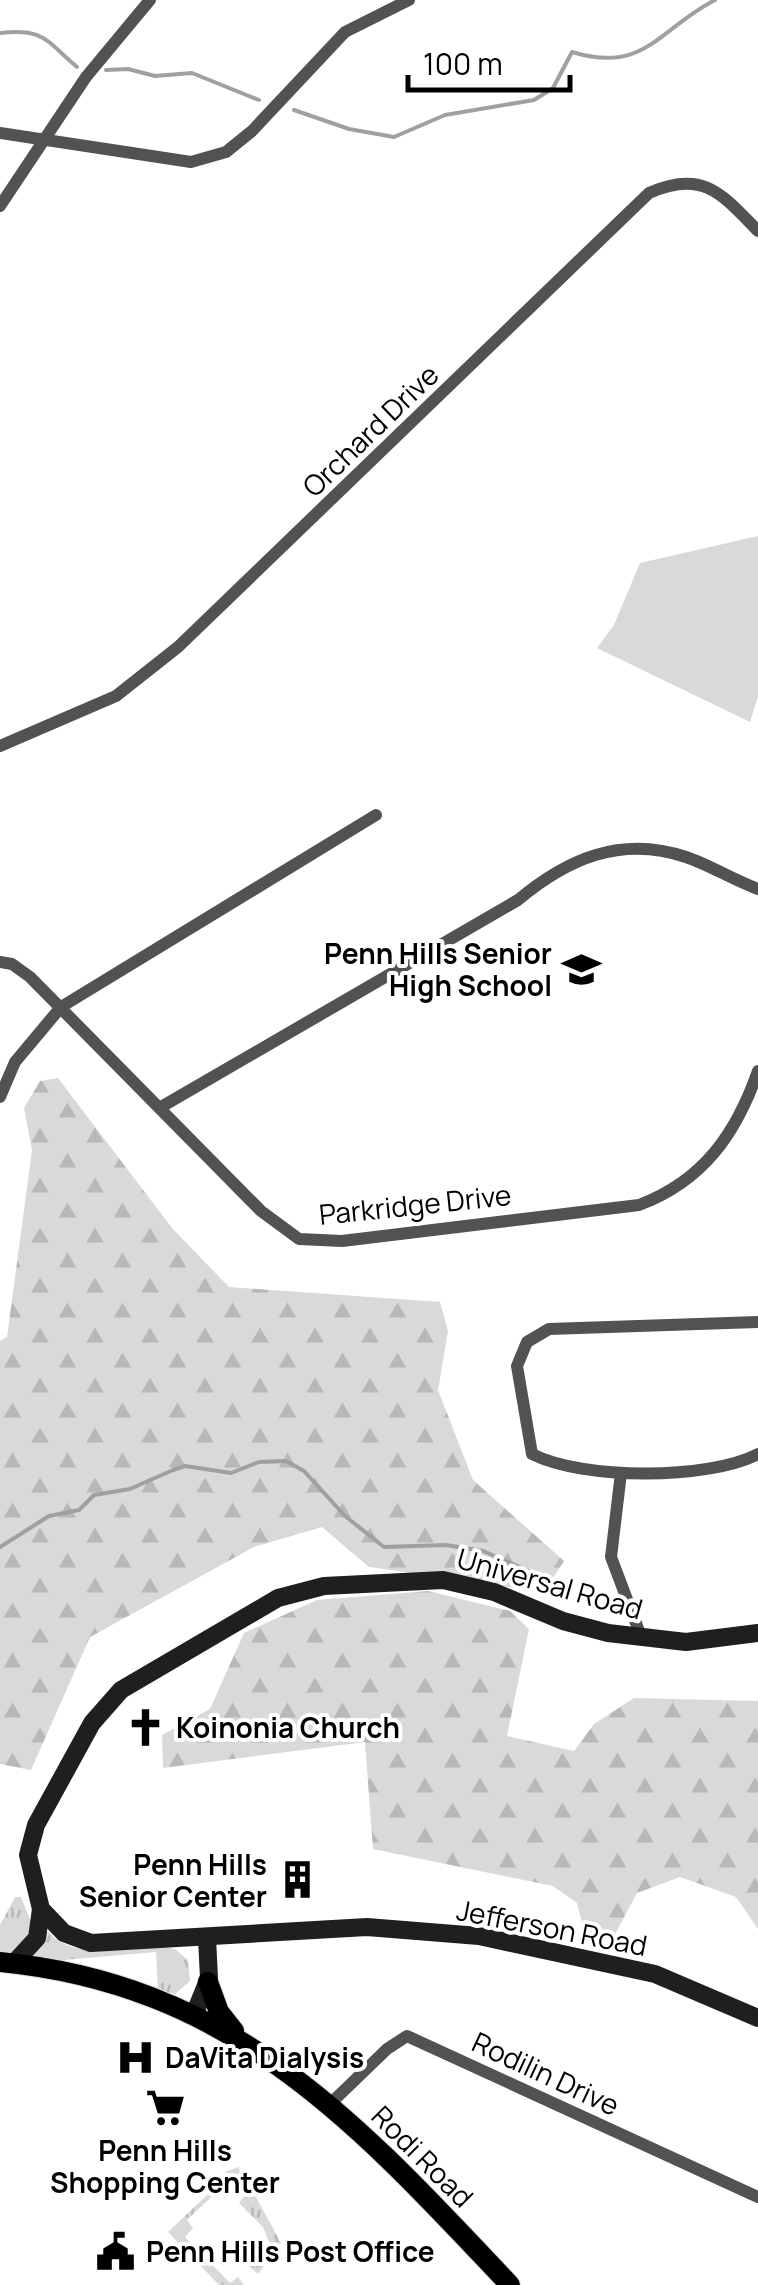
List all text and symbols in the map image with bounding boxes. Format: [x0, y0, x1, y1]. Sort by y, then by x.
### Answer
scale bar [408, 30, 570, 92]
text: 100 m [423, 43, 503, 84]
street label: Orchard Drive [294, 355, 446, 505]
place label: Penn Hills Senior High School [324, 934, 552, 1004]
school or university icon: Penn Hills Senior High School [561, 948, 603, 990]
street label: Parkridge Drive [317, 1175, 513, 1233]
street label: Universal Road [453, 1538, 647, 1628]
church icon: Koinonia Church [125, 1706, 167, 1748]
place label: Koinonia Church [176, 1708, 400, 1746]
place label: Penn Hills Senior Center [79, 1845, 267, 1915]
building icon: Penn Hills Senior Center [276, 1859, 318, 1901]
street label: Jefferson Road [454, 1890, 650, 1964]
street label: Rodilin Drive [466, 2022, 626, 2124]
hospital icon: DaVita Dialysis [114, 2036, 156, 2078]
place label: DaVita Dialysis [165, 2038, 364, 2076]
supermarket icon: Penn Hills Shopping Center [144, 2086, 186, 2128]
street label: Rodi Road [364, 2097, 482, 2215]
place label: Penn Hills Shopping Center [50, 2131, 280, 2201]
public building icon: Penn Hills Post Office [95, 2230, 137, 2272]
place label: Penn Hills Post Office [146, 2232, 435, 2270]

